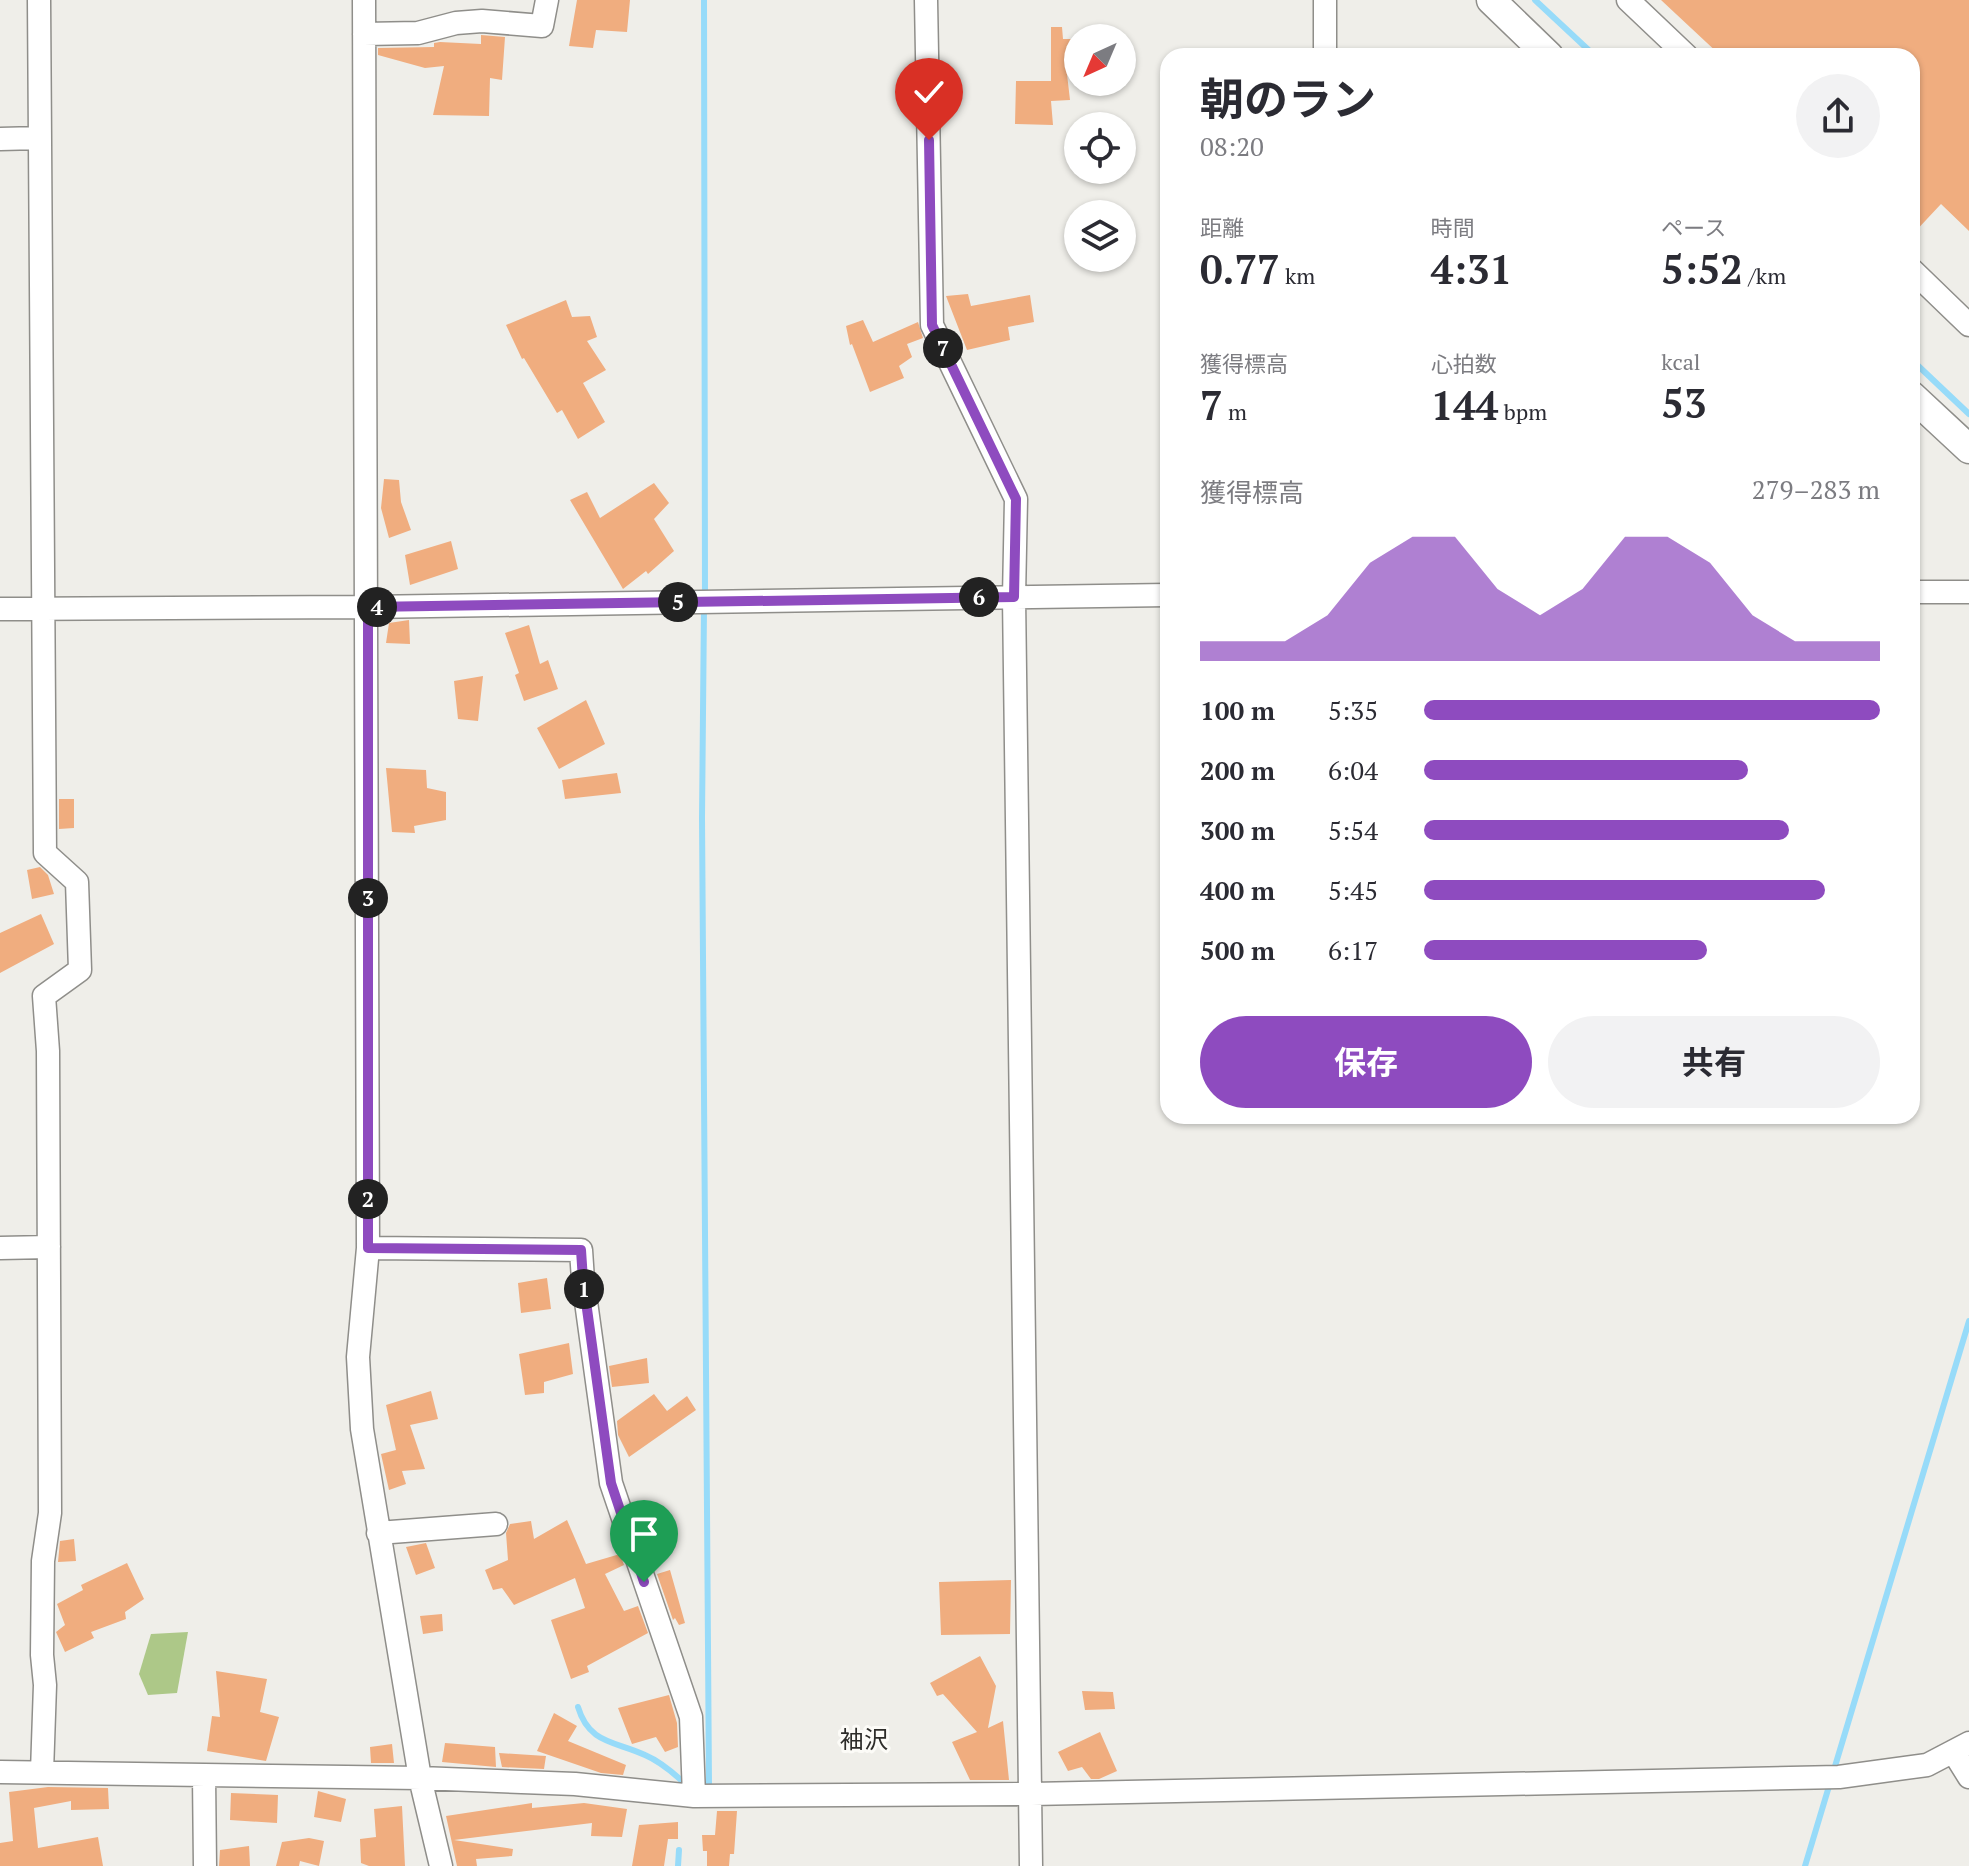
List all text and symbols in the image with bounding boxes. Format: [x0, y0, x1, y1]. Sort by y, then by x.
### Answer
north arrow [1064, 24, 1136, 96]
map controls [1064, 24, 1136, 272]
pin [895, 58, 963, 140]
text: 朝のラン [1200, 69, 1376, 128]
icon: check [907, 70, 951, 114]
button: share [1796, 74, 1880, 158]
button: locate [1064, 112, 1136, 184]
text: 08:20 [1200, 129, 1264, 163]
button: layers [1064, 200, 1136, 272]
text: 距離 [1200, 213, 1244, 242]
text: 時間 [1431, 213, 1475, 242]
text: ペース [1661, 213, 1726, 242]
text: 0.77 [1200, 242, 1280, 295]
text: 4:31 [1431, 242, 1512, 295]
text: 5:52 [1661, 242, 1743, 295]
text: km [1280, 261, 1315, 290]
text: /km [1743, 261, 1786, 290]
pin: 7 [923, 328, 963, 368]
text: 7 [937, 333, 949, 362]
text: kcal [1661, 347, 1700, 376]
text: 獲得標高 [1200, 349, 1288, 378]
text: 心拍数 [1431, 349, 1497, 378]
text: 53 [1661, 376, 1707, 429]
text: 7 [1200, 378, 1223, 431]
text: 144 [1431, 378, 1498, 431]
text: m [1223, 397, 1247, 426]
text: bpm [1498, 397, 1547, 426]
text: 279–283 m [1752, 472, 1880, 506]
text: 獲得標高 [1200, 475, 1304, 509]
pin: 6 [959, 577, 999, 617]
pin: 5 [658, 582, 698, 622]
text: 6 [973, 582, 985, 611]
pin: 4 [357, 587, 397, 627]
text: 5 [672, 587, 684, 616]
text: 4 [371, 592, 383, 621]
text: 100 m [1200, 693, 1275, 727]
text: 5:35 [1328, 693, 1378, 727]
text: 200 m [1200, 753, 1275, 787]
text: 6:04 [1328, 753, 1378, 787]
text: 300 m [1200, 813, 1275, 847]
text: 5:54 [1328, 813, 1378, 847]
text: 400 m [1200, 873, 1275, 907]
text: 5:45 [1328, 873, 1378, 907]
pin: 3 [348, 878, 388, 918]
text: 3 [362, 883, 374, 912]
text: 500 m [1200, 933, 1275, 967]
text: 6:17 [1328, 933, 1378, 967]
button: 保存 [1200, 1016, 1532, 1108]
button: 共有 [1548, 1016, 1880, 1108]
pin: 2 [348, 1179, 388, 1219]
text: 2 [362, 1184, 374, 1213]
pin: 1 [564, 1269, 604, 1309]
text: 1 [578, 1274, 590, 1303]
pin [610, 1500, 678, 1582]
icon: arrive [622, 1512, 666, 1556]
district label: 袖沢 [840, 1723, 888, 1755]

